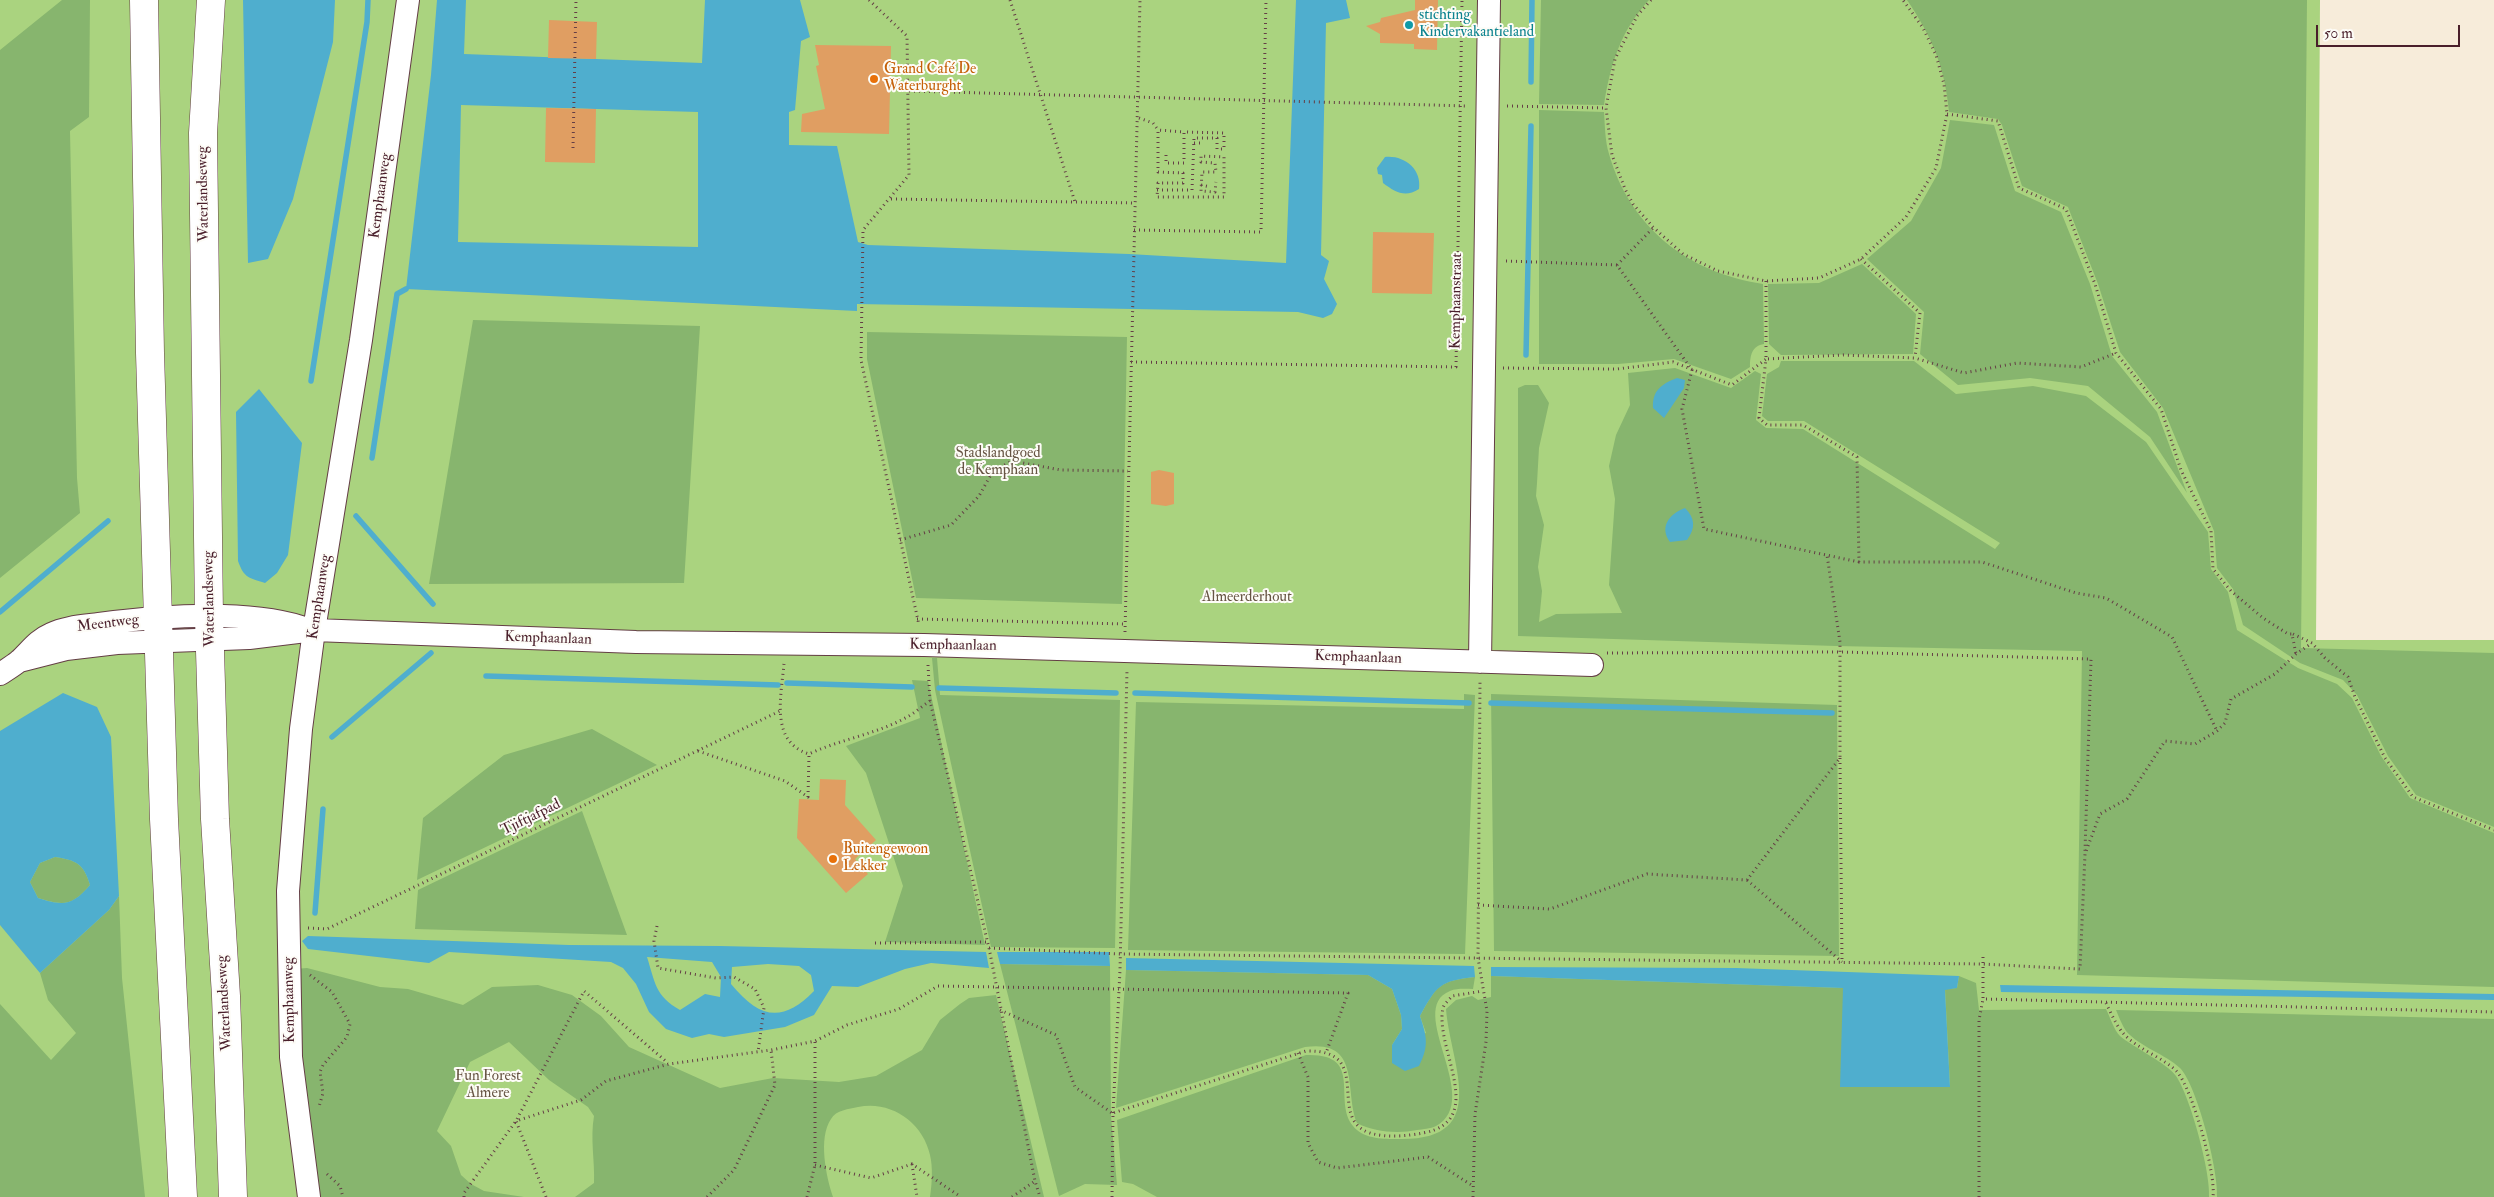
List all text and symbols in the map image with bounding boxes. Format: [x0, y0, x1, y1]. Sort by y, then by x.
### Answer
place label: stichting Kindervakantieland [1419, 7, 1534, 42]
scale bar [2319, 15, 2463, 47]
marker: stichting Kindervakantieland [1403, 19, 1415, 31]
text: 50 m [2324, 24, 2353, 43]
place label: Grand Café De Waterburght [884, 61, 976, 96]
marker: Grand Café De Waterburght [868, 73, 880, 85]
street label: Waterlandseweg [194, 146, 214, 242]
street label: Kemphaanweg [366, 152, 396, 240]
street label: Kemphaanstraat [1447, 253, 1467, 349]
park label: Stadslandgoed de Kemphaan [955, 445, 1041, 480]
street label: Waterlandseweg [200, 551, 220, 647]
street label: Kemphaanweg [304, 553, 336, 641]
park label: Almeerderhout [1202, 589, 1292, 607]
street label: Meentweg [76, 611, 140, 637]
street label: Kemphaanlaan [504, 628, 592, 650]
street label: Kemphaanlaan [909, 636, 997, 656]
street label: Kemphaanlaan [1314, 647, 1402, 669]
street label: Tjiftjafpad [498, 796, 564, 840]
place label: Buitengewoon Lekker [843, 841, 928, 876]
marker: Buitengewoon Lekker [827, 853, 839, 865]
street label: Waterlandseweg [213, 955, 237, 1051]
street label: Kemphaanweg [280, 957, 300, 1043]
park label: Fun Forest Almere [455, 1068, 521, 1103]

